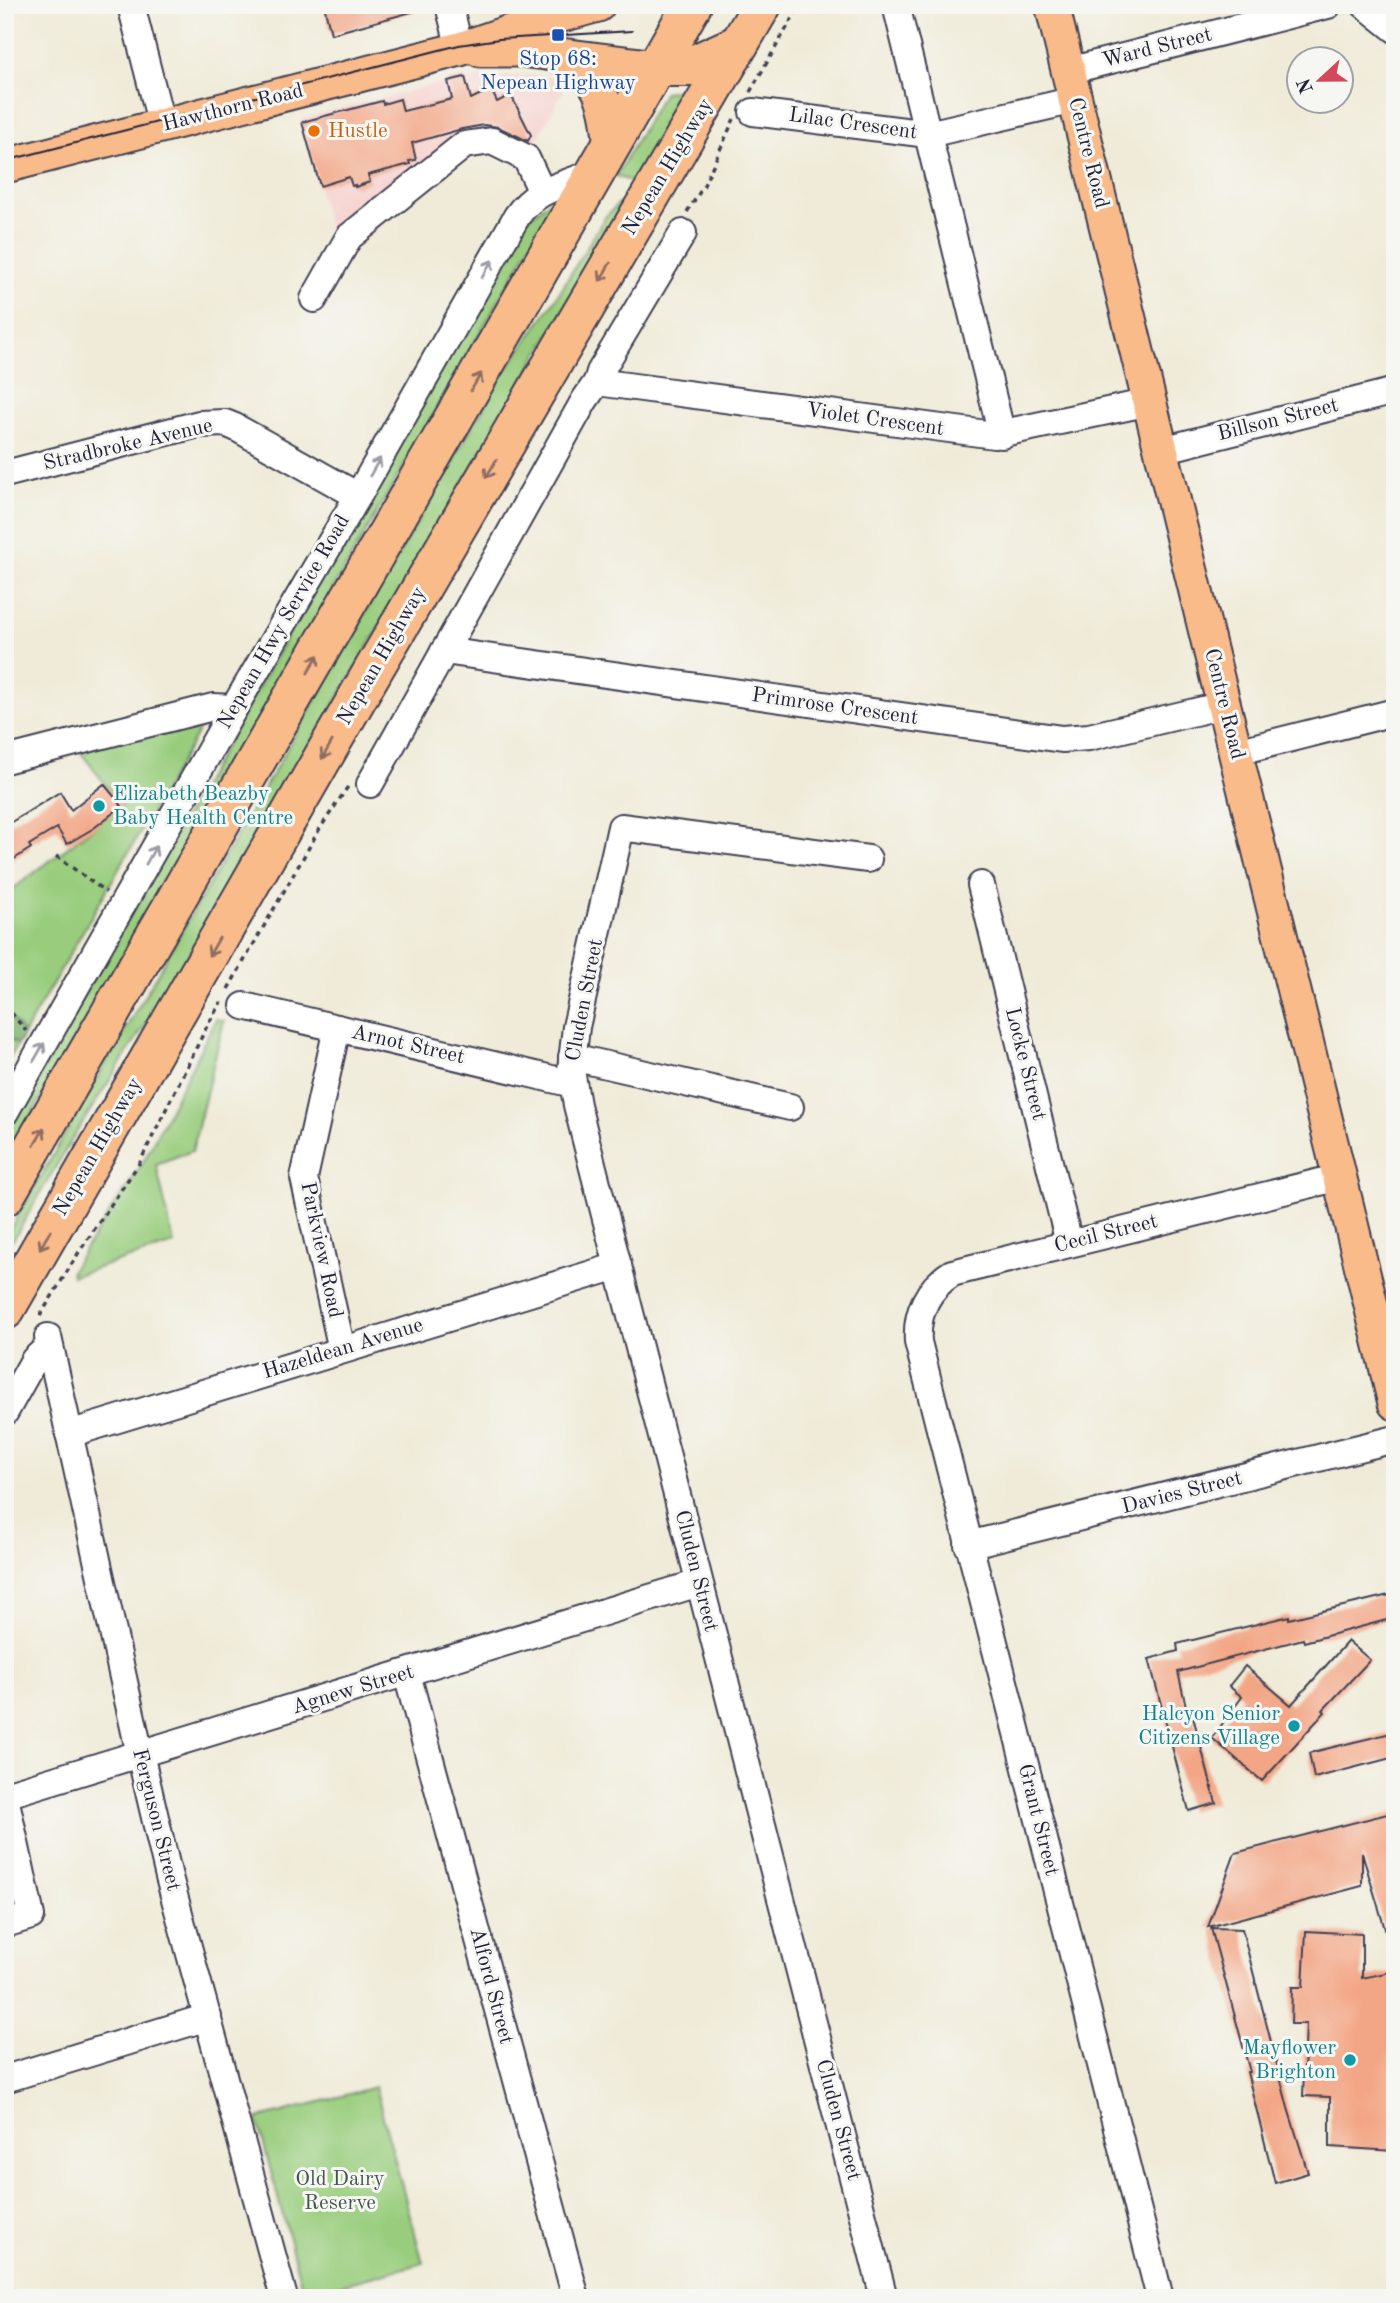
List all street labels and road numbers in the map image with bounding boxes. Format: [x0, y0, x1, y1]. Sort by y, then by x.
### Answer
street label: Ward Street [1100, 24, 1214, 72]
street label: Hawthorn Road [160, 80, 306, 136]
street label: Nepean Highway [619, 95, 717, 239]
street label: Centre Road [1064, 95, 1112, 211]
street label: Lilac Crescent [787, 105, 919, 143]
street label: Billson Street [1215, 395, 1341, 445]
street label: Violet Crescent [805, 400, 945, 440]
street label: Stradbroke Avenue [41, 415, 215, 475]
street label: Nepean Hwy Service Road [214, 511, 354, 733]
street label: Nepean Highway [334, 583, 430, 729]
street label: Centre Road [1200, 646, 1248, 762]
street label: Primrose Crescent [750, 685, 920, 729]
street label: Cluden Street [563, 937, 607, 1063]
street label: Locke Street [1001, 1005, 1049, 1123]
street label: Arnot Street [349, 1022, 467, 1068]
street label: Nepean Highway [50, 1074, 146, 1220]
street label: Parkview Road [296, 1180, 346, 1320]
street label: Cecil Street [1052, 1211, 1160, 1257]
street label: Hazeldean Avenue [260, 1315, 426, 1383]
street label: Davies Street [1120, 1468, 1244, 1518]
street label: Cluden Street [671, 1508, 721, 1634]
street label: Agnew Street [290, 1662, 416, 1718]
street label: Ferguson Street [128, 1747, 184, 1893]
street label: Grant Street [1014, 1762, 1062, 1878]
street label: Alford Street [465, 1925, 517, 2047]
street label: Cluden Street [812, 2057, 864, 2183]

